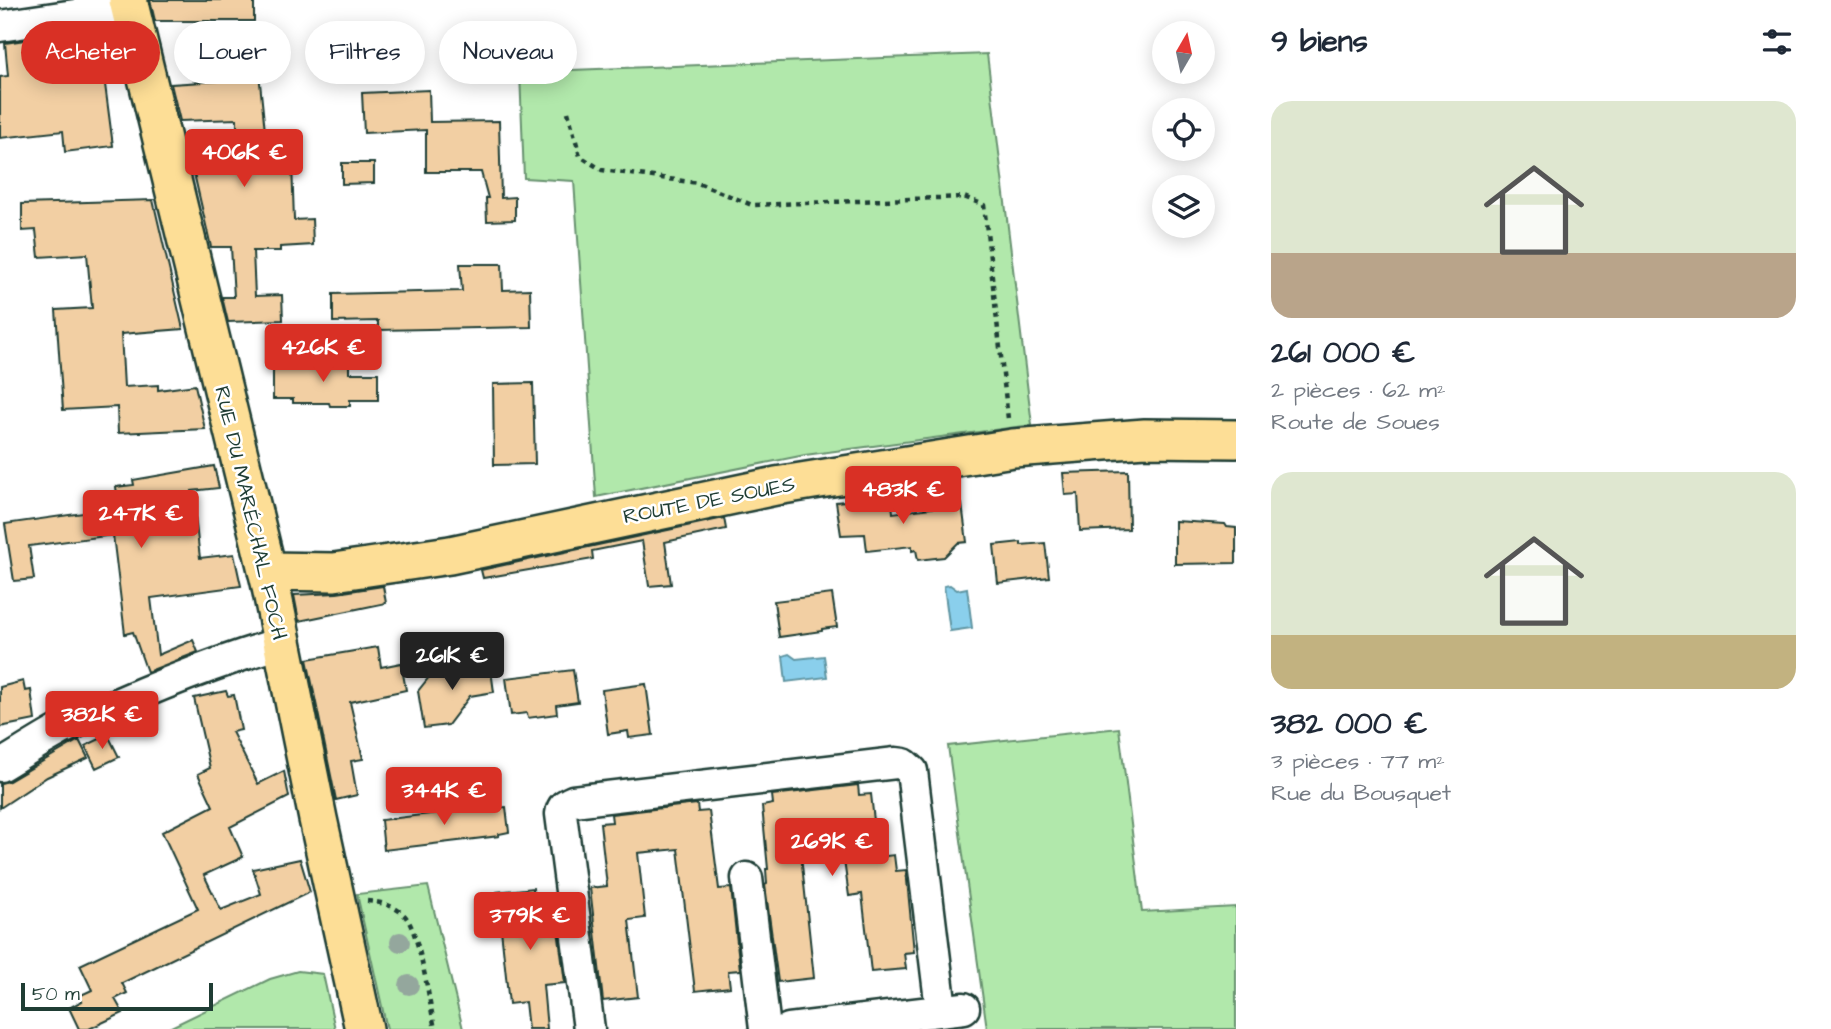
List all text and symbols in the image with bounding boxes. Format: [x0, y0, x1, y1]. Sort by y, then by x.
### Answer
chip: Acheter [21, 21, 160, 84]
chip: Louer [174, 21, 291, 84]
chip: Filtres [305, 21, 425, 84]
chip: Nouveau [439, 21, 577, 84]
north arrow [1152, 21, 1214, 84]
map controls [1152, 21, 1215, 238]
text: 9 biens [1271, 21, 1368, 63]
icon: filters [1758, 23, 1796, 61]
button: locate [1152, 98, 1215, 161]
pin: 406K € [187, 130, 301, 189]
text: 406K € [201, 136, 287, 168]
icon: home [1471, 147, 1597, 273]
button: layers [1152, 175, 1215, 238]
pin: 426K € [266, 324, 380, 384]
text: 426K € [281, 331, 365, 363]
text: 261 000 € [1271, 332, 1415, 374]
text: 2 pièces · 62 m² [1271, 374, 1446, 406]
street label: RUE DU MARÉCHAL FOCH [207, 383, 294, 643]
text: Route de Soues [1271, 406, 1440, 438]
pin: 483K € [846, 466, 960, 526]
street label: ROUTE DE SOUES [621, 470, 798, 531]
text: 483K € [861, 473, 945, 505]
pin: 247K € [84, 490, 198, 550]
text: 247K € [99, 497, 183, 529]
icon: home [1471, 518, 1597, 644]
pin: 261K € [395, 632, 509, 692]
text: 261K € [416, 639, 488, 671]
pin: 382K € [45, 692, 159, 751]
text: 382K € [61, 698, 143, 730]
text: 382 000 € [1271, 703, 1428, 745]
text: 3 pièces · 77 m² [1271, 745, 1445, 777]
pin: 344K € [387, 768, 501, 827]
text: 344K € [402, 774, 486, 806]
text: Rue du Bousquet [1271, 777, 1451, 809]
pin: 269K € [775, 818, 889, 878]
text: 269K € [791, 825, 873, 857]
pin: 379K € [473, 892, 587, 952]
text: 379K € [490, 899, 570, 931]
scale bar [21, 980, 214, 1012]
text: 50 m [32, 981, 80, 1008]

